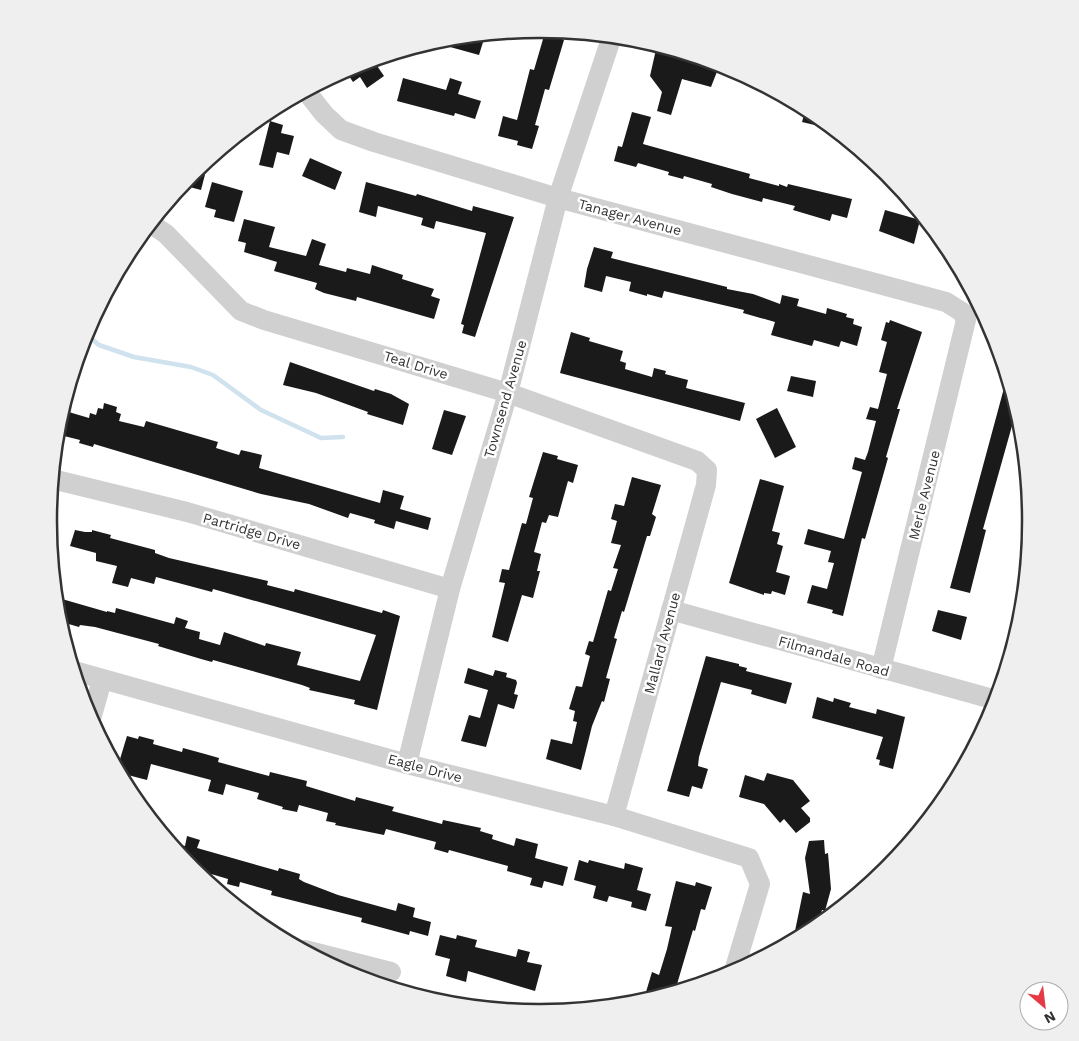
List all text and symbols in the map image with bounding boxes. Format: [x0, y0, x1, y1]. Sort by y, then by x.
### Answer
street label: Tanager Avenue [577, 196, 683, 238]
street label: Townsend Avenue [480, 338, 530, 460]
street label: Teal Drive [382, 348, 450, 382]
street label: Merle Avenue [905, 449, 943, 541]
street label: Partridge Drive [201, 509, 303, 553]
street label: Mallard Avenue [641, 591, 683, 695]
street label: Filmandale Road [777, 633, 891, 679]
street label: Eagle Drive [386, 750, 464, 786]
north arrow [1019, 981, 1069, 1031]
text: N [1042, 1008, 1058, 1027]

